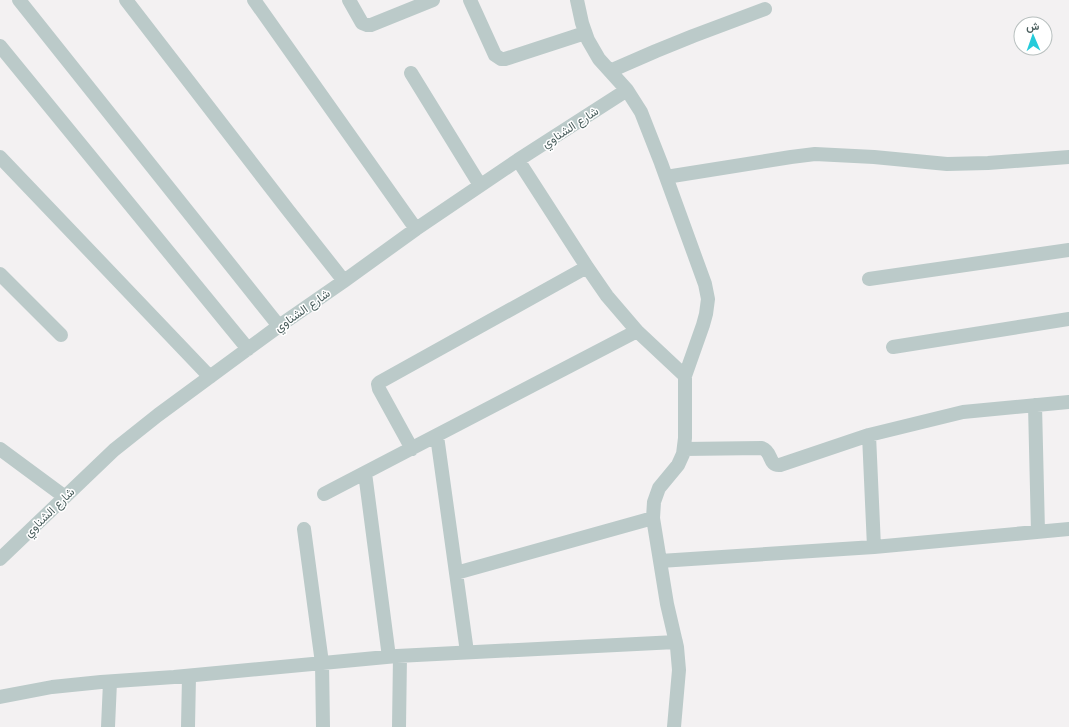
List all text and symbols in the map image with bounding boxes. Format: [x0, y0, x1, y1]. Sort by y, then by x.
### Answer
north arrow [1013, 16, 1053, 56]
text: ش [1026, 19, 1040, 33]
street label: شارع الشناوي [539, 103, 603, 153]
street label: شارع الشناوي [271, 285, 334, 337]
street label: شارع الشناوي [21, 484, 80, 542]

